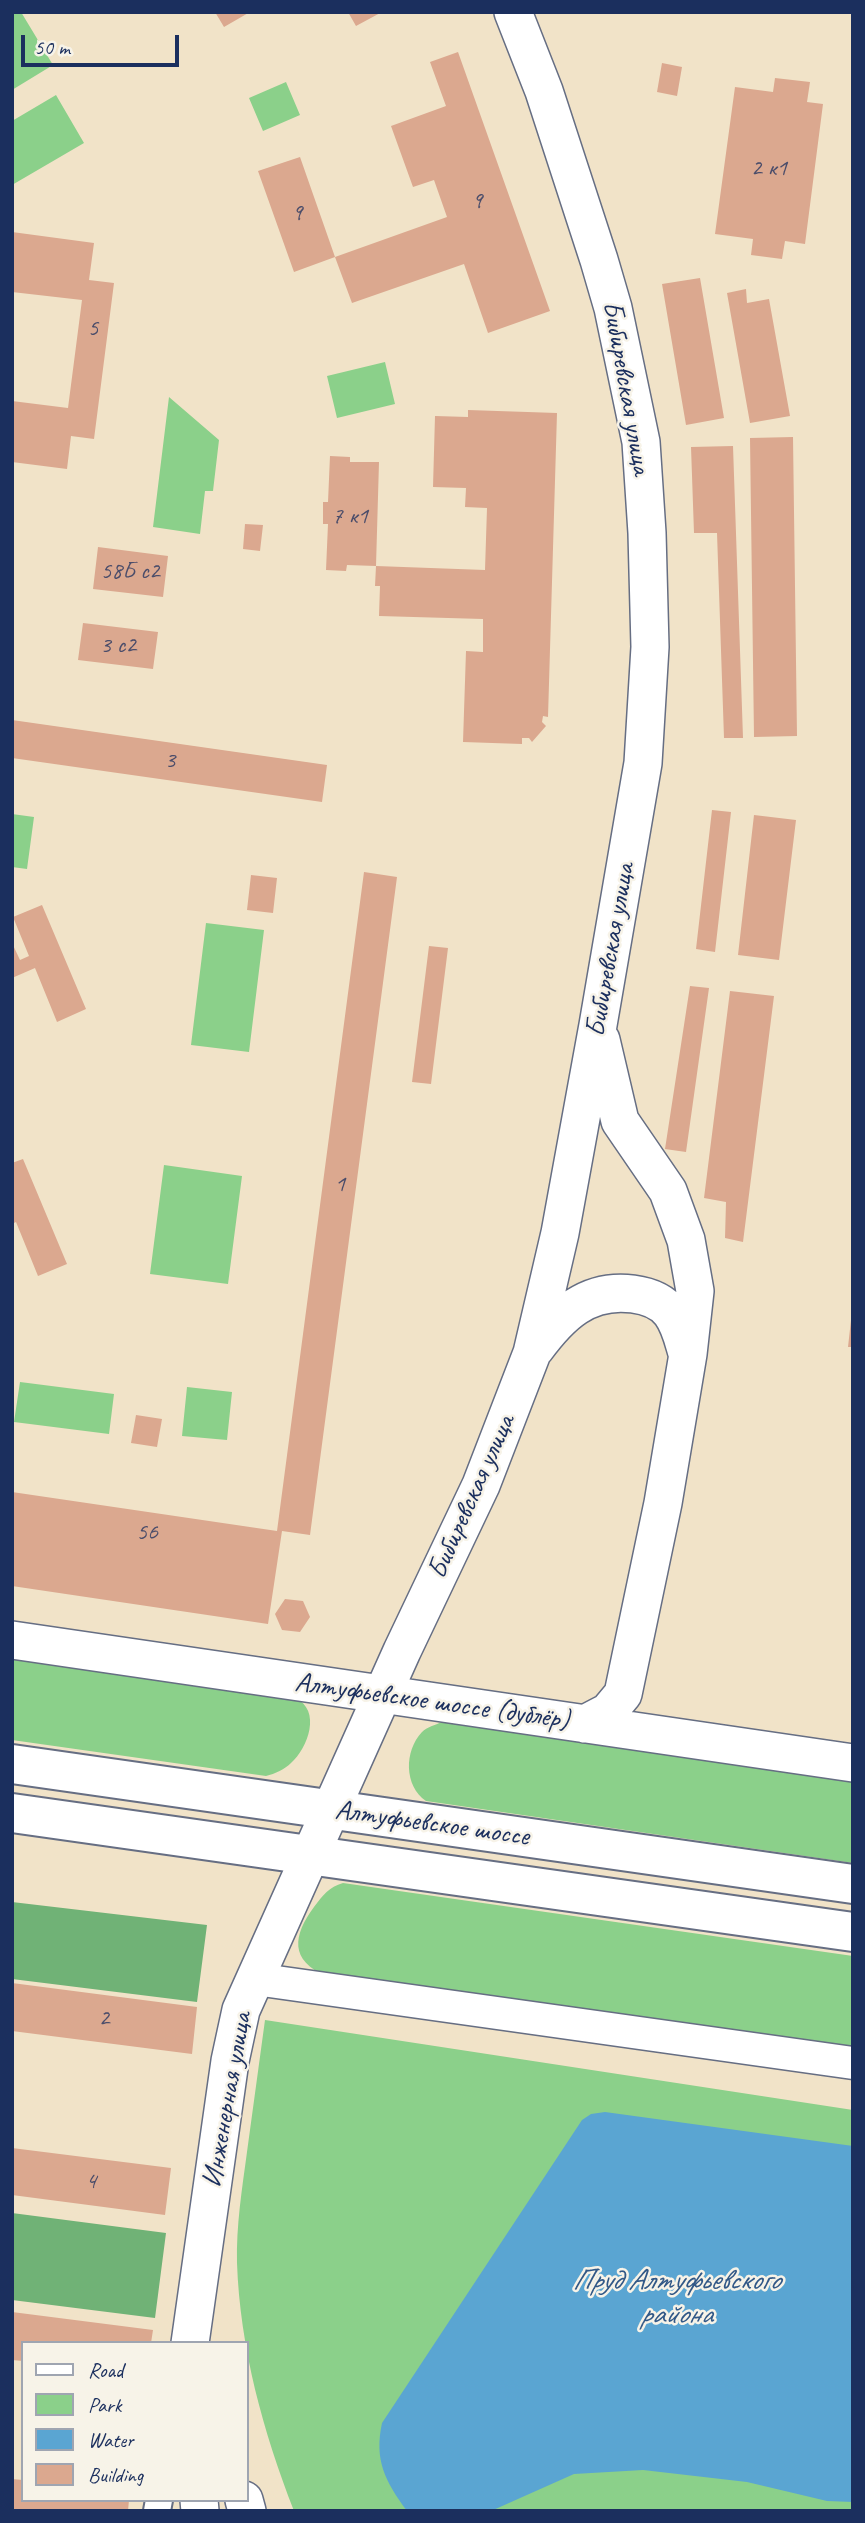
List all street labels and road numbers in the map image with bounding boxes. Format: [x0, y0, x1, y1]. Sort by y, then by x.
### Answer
street label: Бибиревская улица [594, 299, 658, 477]
street label: Бибиревская улица [579, 861, 643, 1039]
street label: Бибиревская улица [421, 1410, 523, 1584]
street label: Алтуфьевское шоссе (дублёр) [293, 1666, 571, 1738]
street label: Алтуфьевское шоссе [333, 1794, 531, 1854]
street label: Инженерная улица [196, 2010, 260, 2190]

